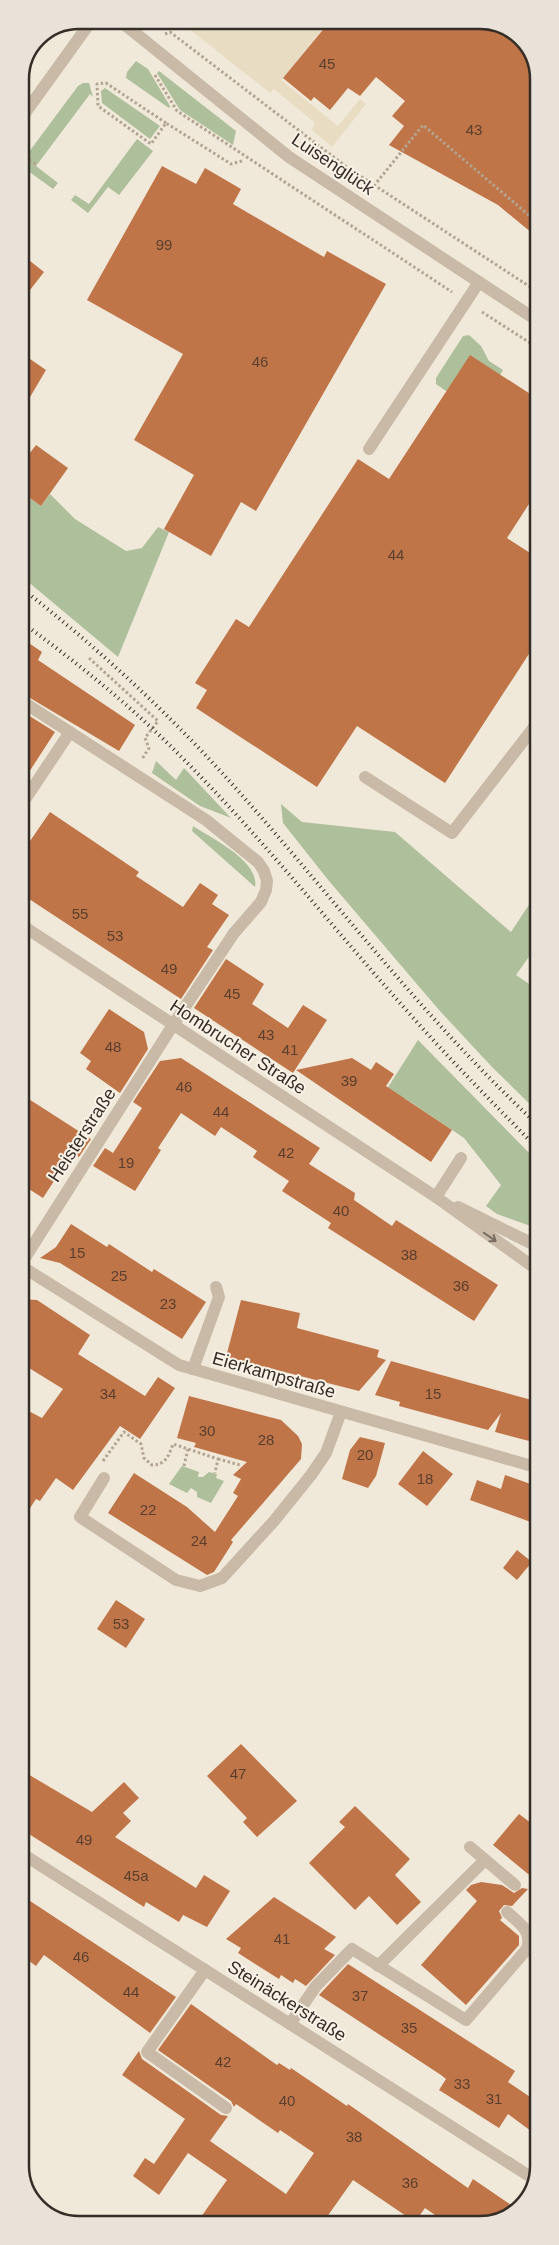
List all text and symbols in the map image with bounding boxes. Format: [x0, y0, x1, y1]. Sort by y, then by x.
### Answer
house number: 45 [319, 55, 335, 72]
house number: 43 [466, 121, 482, 138]
street label: Luisenglück [288, 129, 379, 199]
house number: 99 [156, 236, 172, 253]
house number: 46 [252, 353, 268, 370]
house number: 44 [388, 546, 404, 563]
house number: 55 [72, 905, 88, 922]
house number: 53 [107, 927, 123, 944]
house number: 49 [161, 960, 177, 977]
house number: 45 [224, 985, 240, 1002]
street label: Hombrucher Straße [166, 996, 310, 1098]
house number: 43 [258, 1026, 274, 1043]
house number: 48 [105, 1038, 121, 1055]
house number: 41 [282, 1041, 298, 1058]
house number: 39 [341, 1072, 357, 1089]
house number: 46 [176, 1078, 192, 1095]
street label: Heisterstraße [44, 1084, 120, 1186]
house number: 44 [213, 1103, 229, 1120]
house number: 42 [278, 1144, 294, 1161]
house number: 19 [118, 1154, 134, 1171]
house number: 40 [333, 1202, 349, 1219]
one-way arrow [482, 1232, 496, 1242]
house number: 15 [69, 1244, 85, 1261]
house number: 38 [401, 1246, 417, 1263]
house number: 25 [111, 1267, 127, 1284]
house number: 36 [453, 1277, 469, 1294]
house number: 23 [160, 1295, 176, 1312]
street label: Eierkampstraße [210, 1348, 338, 1402]
house number: 34 [100, 1385, 116, 1402]
house number: 15 [425, 1385, 441, 1402]
house number: 30 [199, 1422, 215, 1439]
house number: 28 [258, 1431, 274, 1448]
house number: 20 [357, 1446, 373, 1463]
house number: 18 [417, 1470, 433, 1487]
house number: 22 [140, 1501, 156, 1518]
house number: 24 [191, 1532, 207, 1549]
house number: 53 [113, 1615, 129, 1632]
house number: 47 [230, 1765, 246, 1782]
house number: 49 [76, 1831, 92, 1848]
house number: 45a [123, 1867, 149, 1884]
house number: 41 [274, 1930, 290, 1947]
house number: 46 [73, 1948, 89, 1965]
street label: Steinäckerstraße [224, 1956, 350, 2046]
house number: 44 [123, 1983, 139, 2000]
house number: 37 [352, 1987, 368, 2004]
house number: 35 [401, 2019, 417, 2036]
house number: 42 [215, 2053, 231, 2070]
house number: 33 [454, 2075, 470, 2092]
house number: 31 [486, 2090, 502, 2107]
house number: 40 [279, 2092, 295, 2109]
house number: 38 [346, 2128, 362, 2145]
house number: 36 [402, 2174, 418, 2191]

